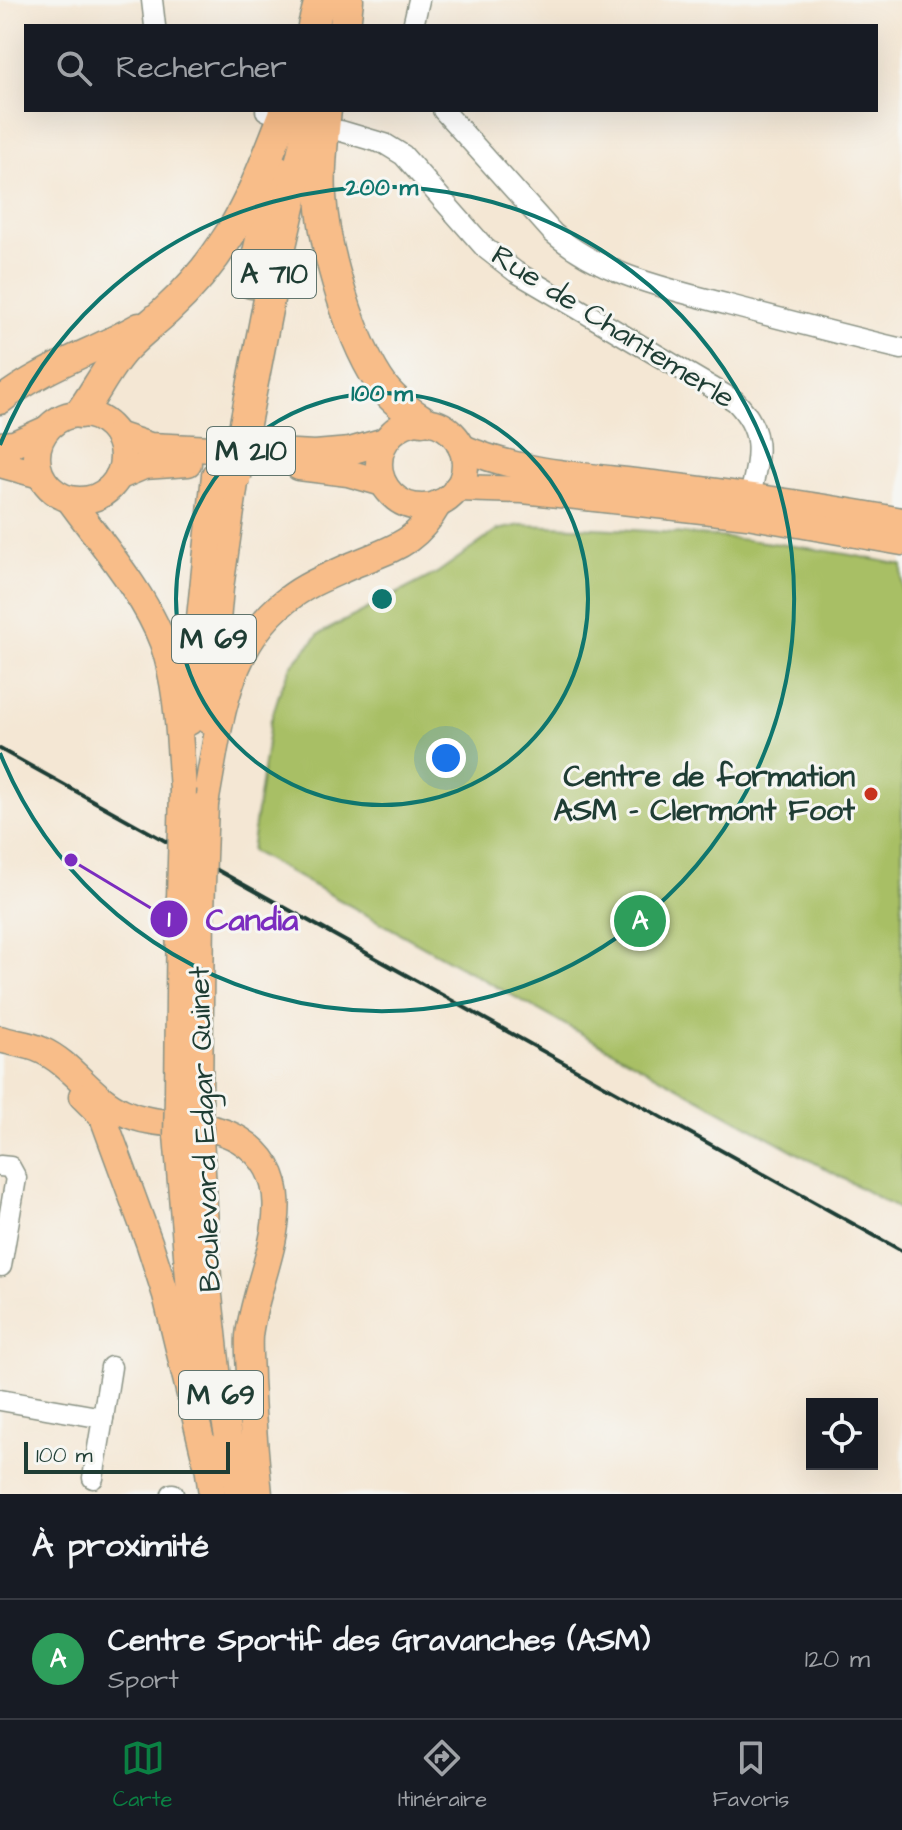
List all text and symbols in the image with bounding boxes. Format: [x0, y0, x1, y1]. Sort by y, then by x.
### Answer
search box [24, 24, 878, 112]
icon: search [52, 46, 96, 90]
text: Rechercher [116, 47, 287, 89]
text: 200 m [345, 171, 418, 205]
street label: Rue de Chantemerle [483, 235, 743, 419]
road number: A 710 [232, 250, 316, 298]
text: 100 m [351, 377, 413, 411]
road number: M 210 [207, 427, 295, 475]
centre of rings [368, 585, 396, 613]
road number: M 69 [172, 615, 256, 663]
your location [426, 738, 466, 778]
place label: Centre de formation ASM - Clermont Foot [554, 756, 856, 832]
marker: Centre de formation ASM - Clermont Foot [862, 785, 880, 803]
callout: Candia [149, 891, 314, 947]
pin: A [614, 891, 666, 951]
text: Candia [206, 898, 299, 943]
text: 1 [167, 903, 171, 937]
street label: Boulevard Edgar Quinet [178, 965, 233, 1293]
road number: M 69 [179, 1371, 263, 1419]
map controls [806, 1398, 878, 1470]
button: locate [806, 1398, 878, 1470]
scale bar [24, 1438, 230, 1474]
text: 100 m [36, 1440, 93, 1471]
text: À proximité [32, 1522, 209, 1570]
text: Centre Sportif des Gravanches (ASM) [108, 1620, 650, 1662]
text: A [50, 1641, 66, 1677]
text: 120 m [805, 1641, 870, 1677]
text: Sport [108, 1662, 179, 1698]
tab: Carte [113, 1736, 172, 1815]
tab: Itinéraire [398, 1736, 487, 1815]
tab: Favoris [713, 1736, 789, 1815]

